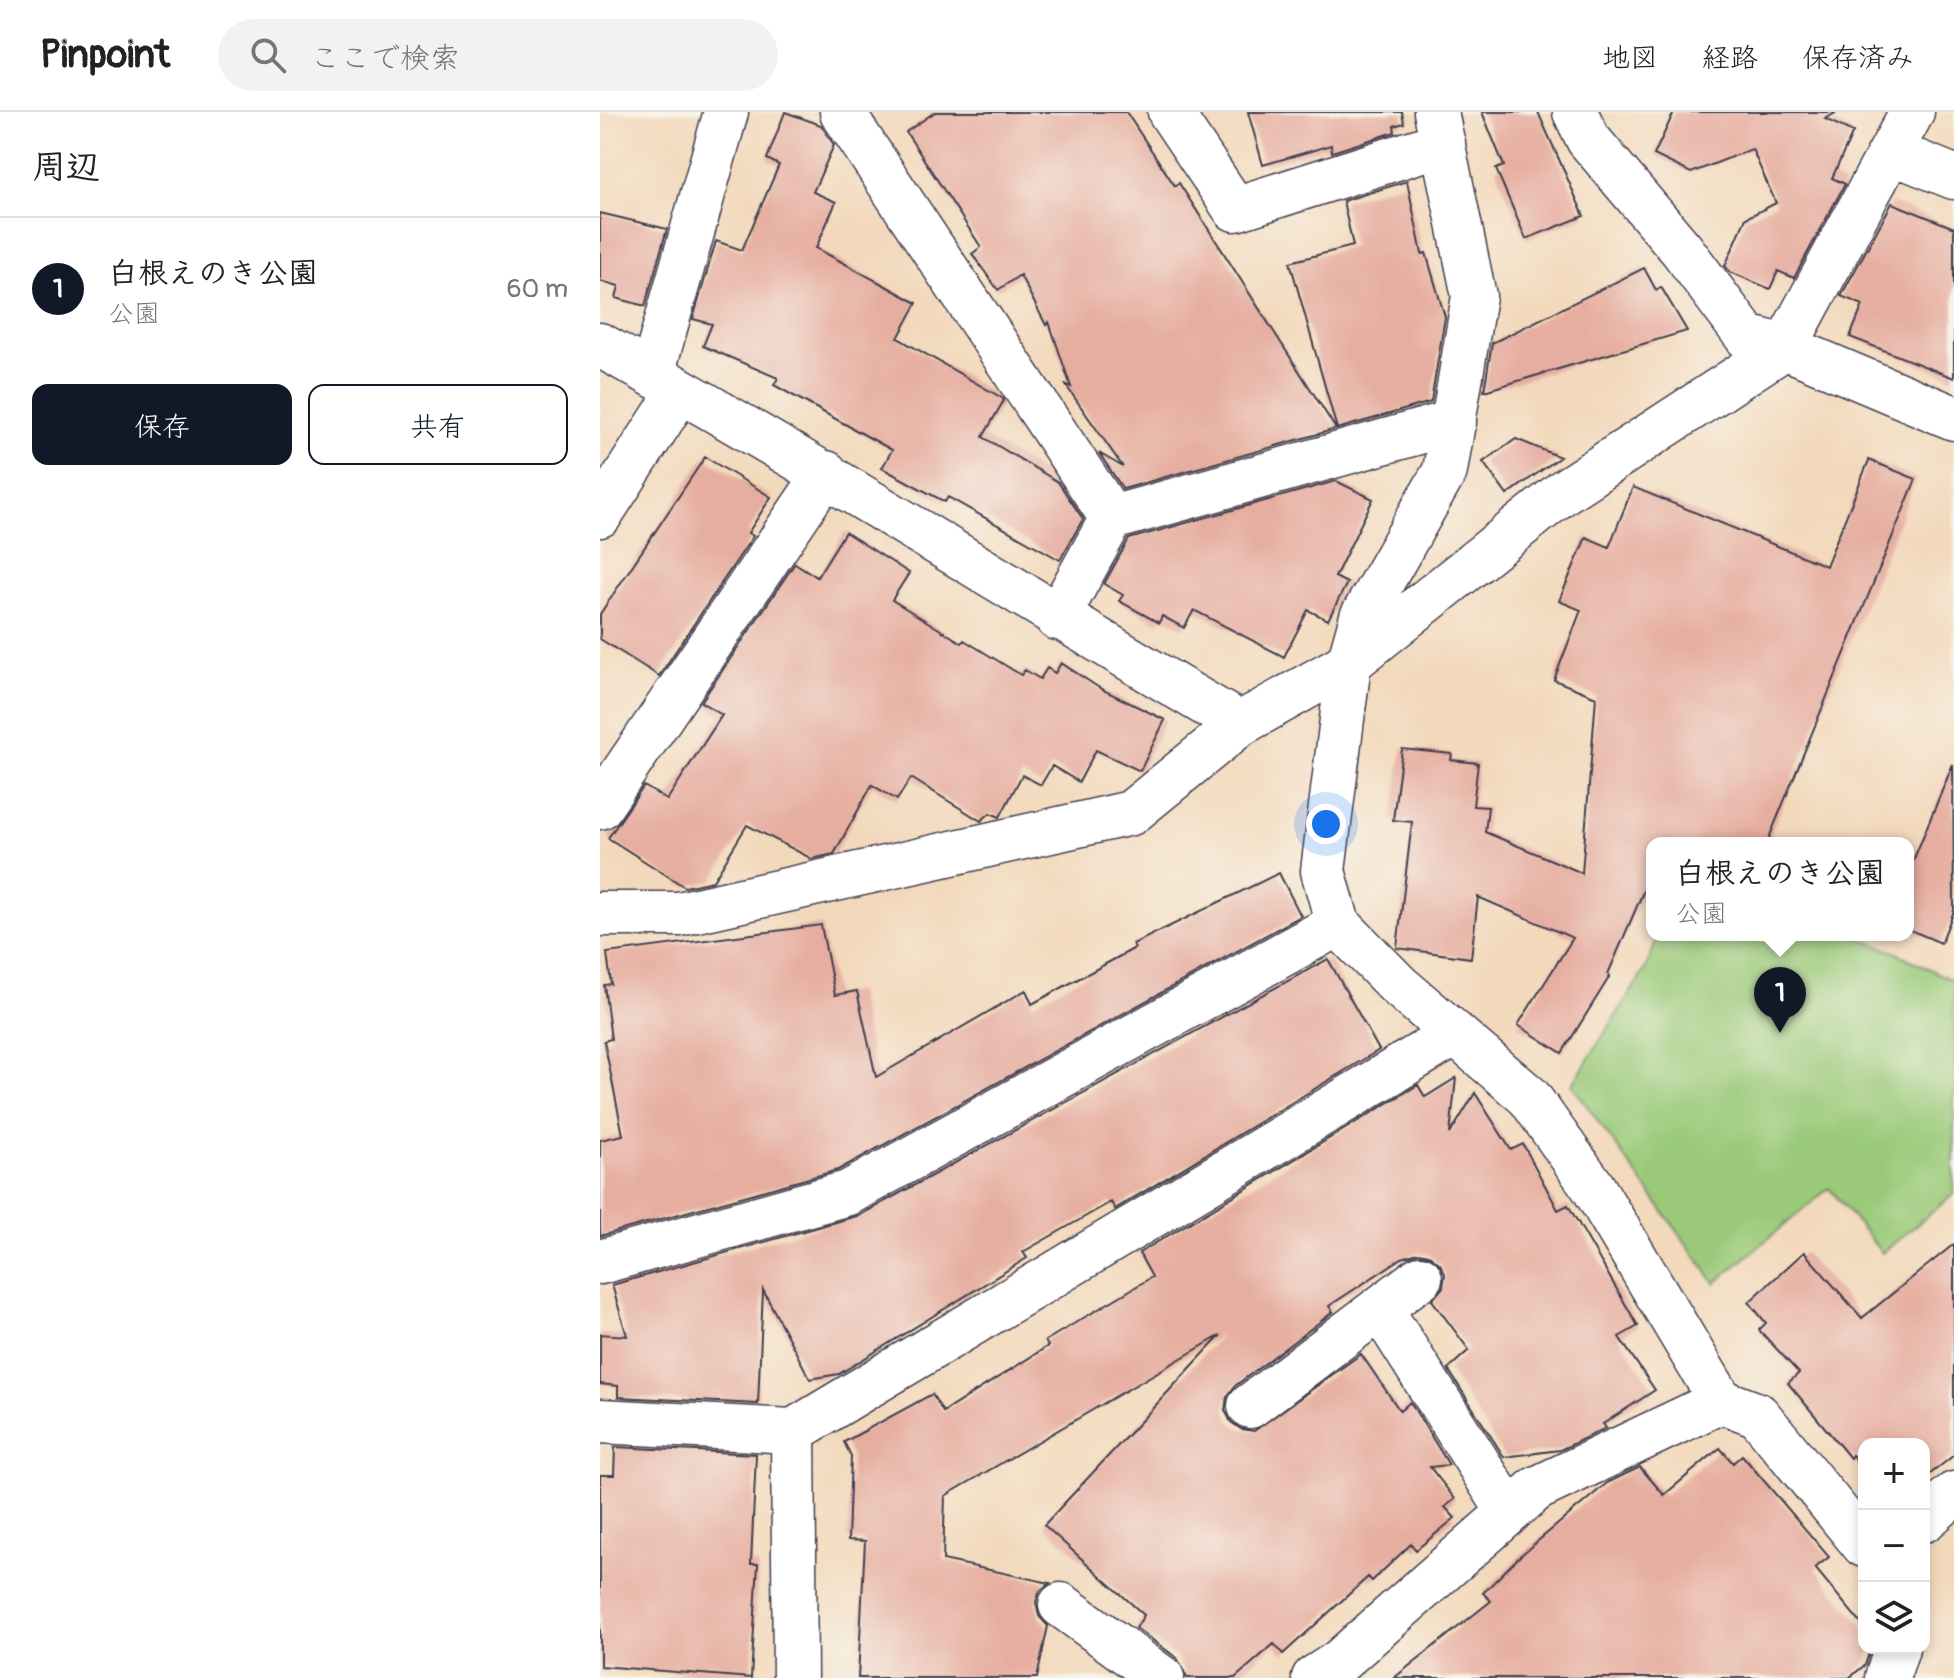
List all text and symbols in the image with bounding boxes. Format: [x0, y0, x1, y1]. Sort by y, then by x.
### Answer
search box [218, 19, 778, 91]
text: Pinpoint [40, 31, 170, 79]
icon: search [246, 33, 290, 77]
text: ここで検索 [310, 40, 460, 77]
text: 地図 [1602, 41, 1658, 76]
text: 経路 [1702, 41, 1758, 76]
text: 保存済み [1802, 41, 1914, 76]
text: 周辺 [32, 146, 100, 189]
text: 白根えのき公園 [108, 255, 318, 292]
text: 1 [53, 273, 63, 305]
text: 60 m [506, 273, 568, 305]
text: 公園 [108, 298, 160, 330]
button: 保存 [32, 384, 292, 465]
button: 共有 [308, 384, 568, 465]
your location [1306, 804, 1346, 844]
popup [1646, 837, 1914, 941]
text: 白根えのき公園 [1675, 855, 1885, 892]
text: 公園 [1675, 898, 1727, 930]
pin: 1 [1754, 967, 1806, 1033]
map controls [1858, 1438, 1930, 1654]
button: + [1858, 1438, 1930, 1510]
button: − [1858, 1510, 1930, 1582]
button: layers [1858, 1582, 1930, 1654]

